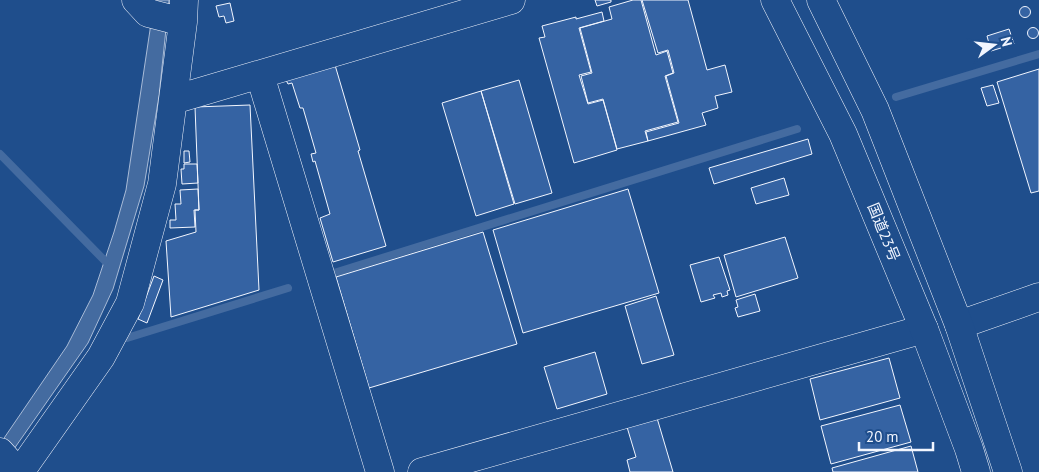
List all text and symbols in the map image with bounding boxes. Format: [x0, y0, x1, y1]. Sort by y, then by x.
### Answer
north arrow [969, 20, 1019, 70]
text: N [997, 35, 1016, 48]
street label: 国道23号 [864, 200, 904, 264]
scale bar [859, 420, 933, 452]
text: 20 m [866, 427, 899, 446]

